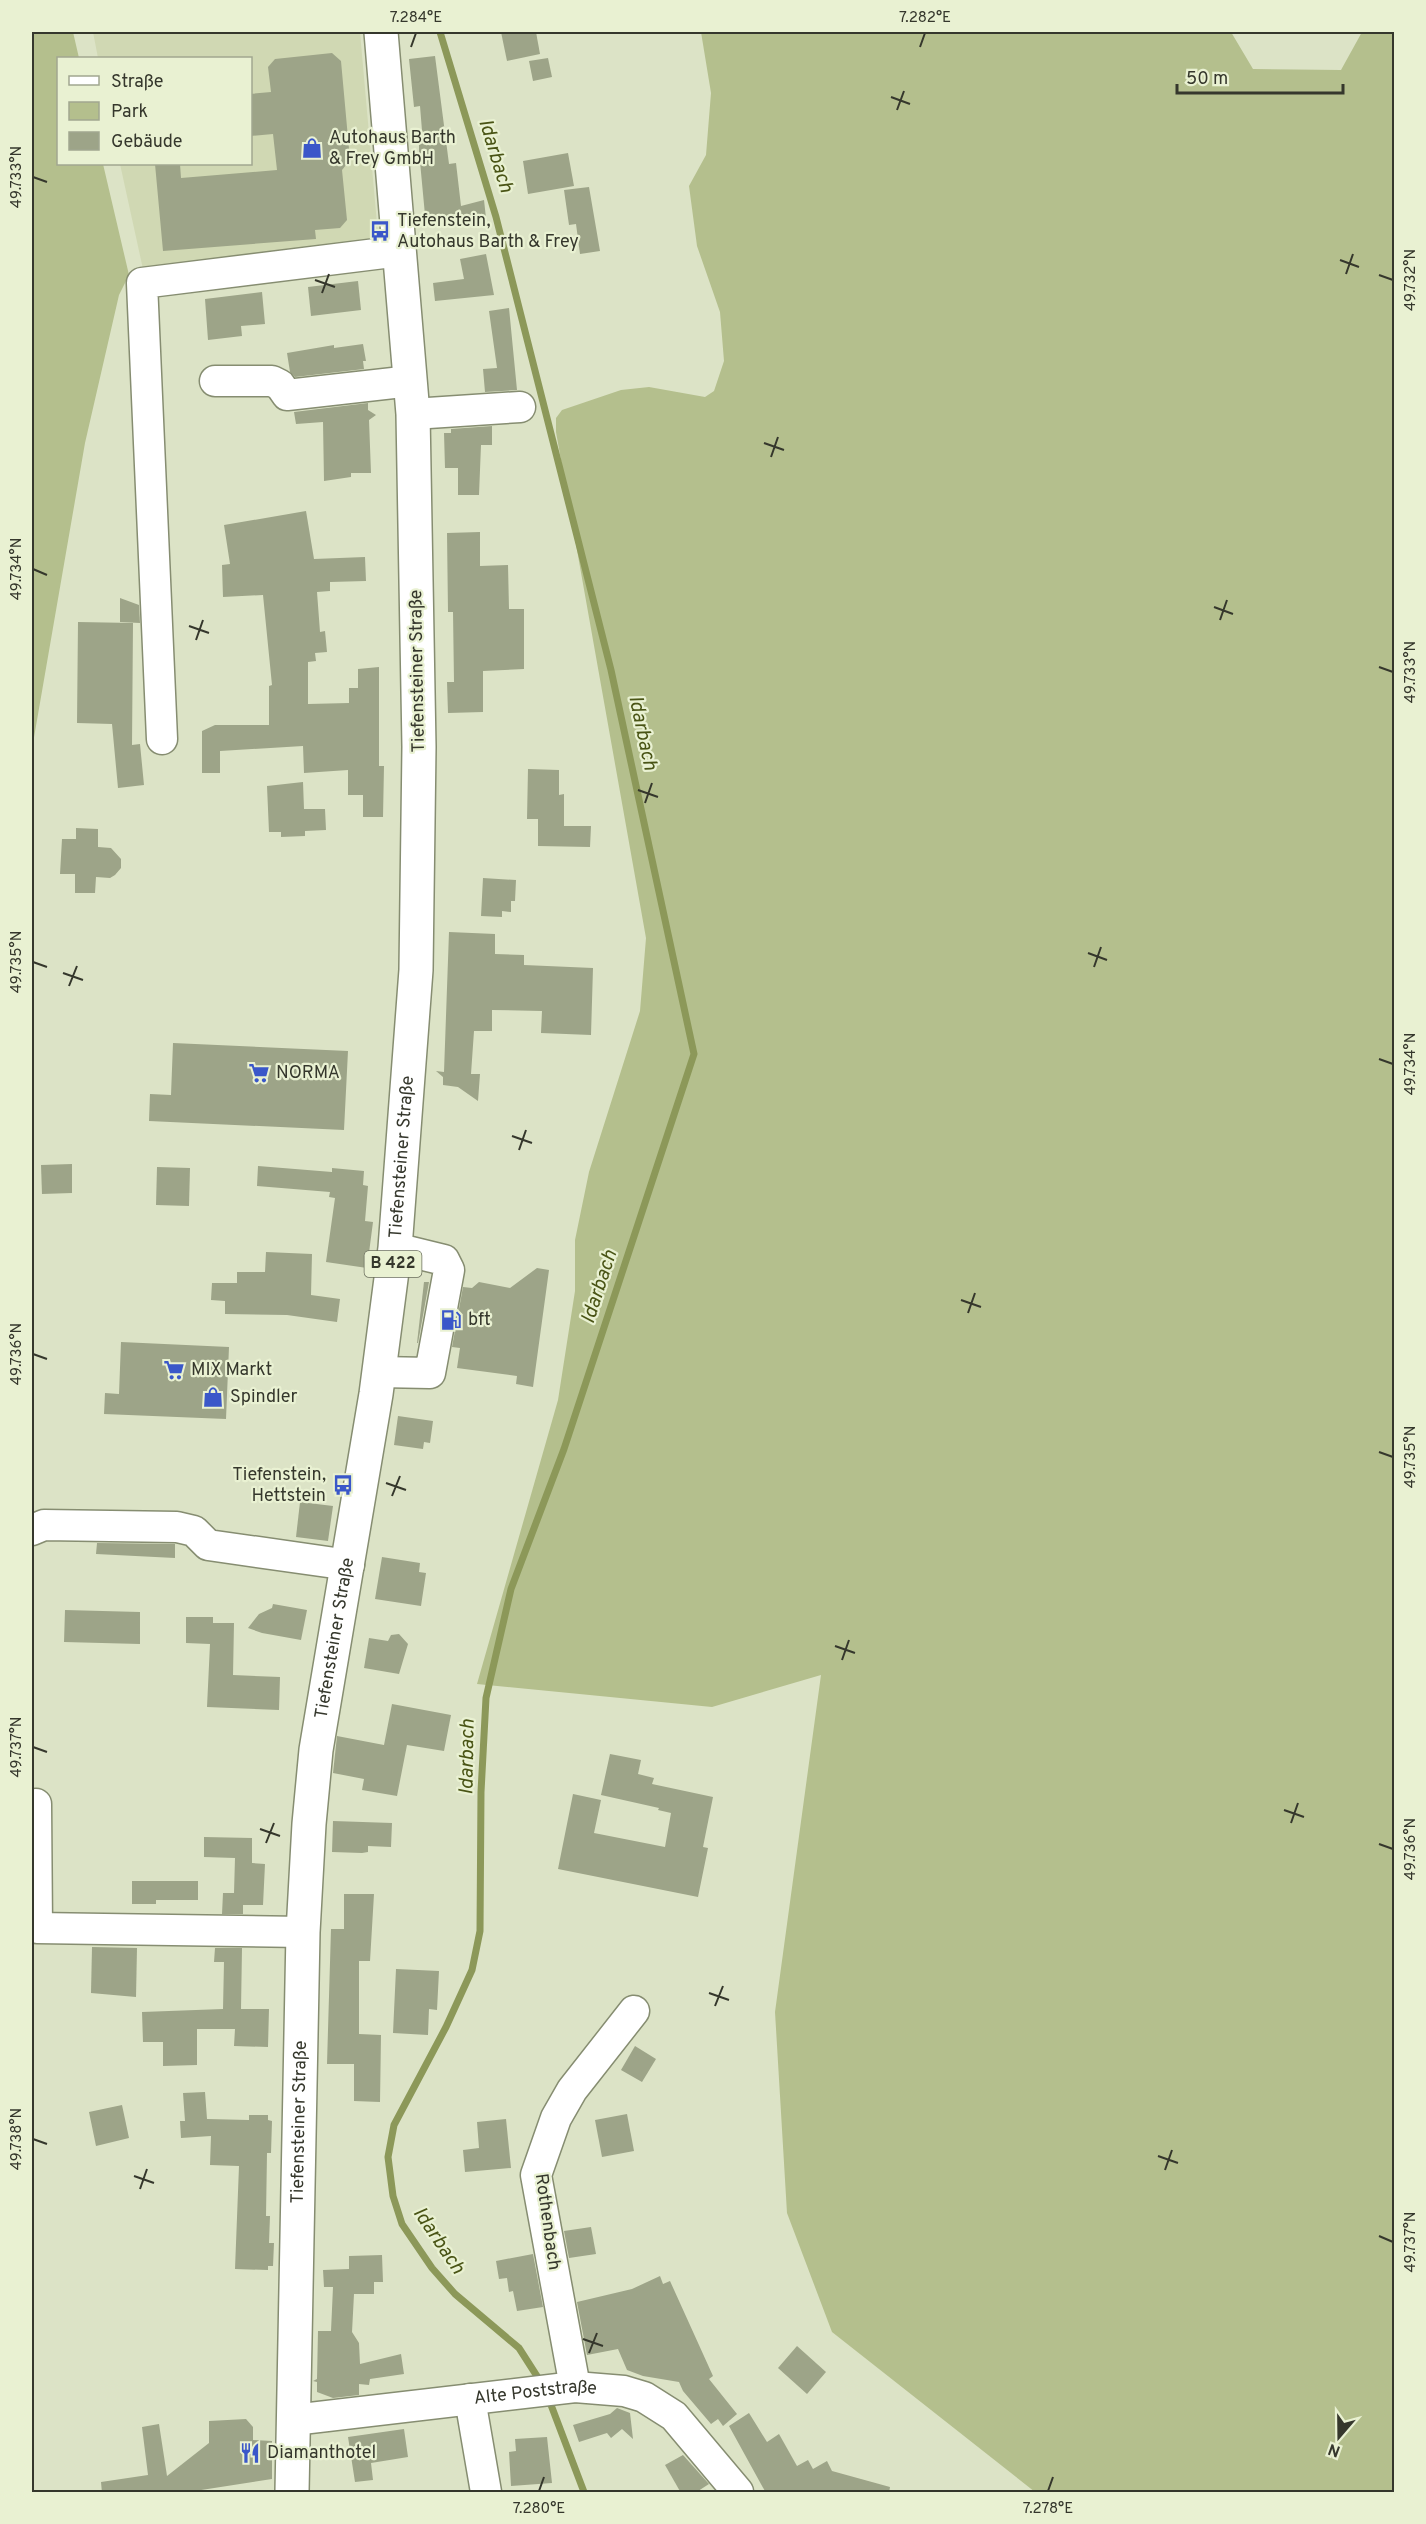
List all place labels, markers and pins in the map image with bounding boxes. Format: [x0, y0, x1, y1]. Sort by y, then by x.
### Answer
place label: Autohaus Barth & Frey GmbH [329, 127, 456, 171]
shop icon: Autohaus Barth & Frey GmbH [300, 136, 324, 160]
place label: Tiefenstein, Autohaus Barth & Frey [397, 210, 579, 254]
bus stop icon: Tiefenstein, Autohaus Barth & Frey [368, 219, 392, 243]
supermarket icon: NORMA [247, 1061, 271, 1085]
place label: NORMA [276, 1062, 340, 1085]
fuel station icon: bft [439, 1308, 463, 1332]
place label: bft [468, 1309, 491, 1332]
supermarket icon: MIX Markt [162, 1358, 186, 1382]
place label: MIX Markt [191, 1359, 272, 1382]
shop icon: Spindler [201, 1385, 225, 1409]
place label: Spindler [230, 1386, 298, 1409]
place label: Tiefenstein, Hettstein [232, 1464, 326, 1508]
bus stop icon: Tiefenstein, Hettstein [331, 1473, 355, 1497]
restaurant icon: Diamanthotel [238, 2441, 262, 2465]
place label: Diamanthotel [267, 2442, 376, 2465]

